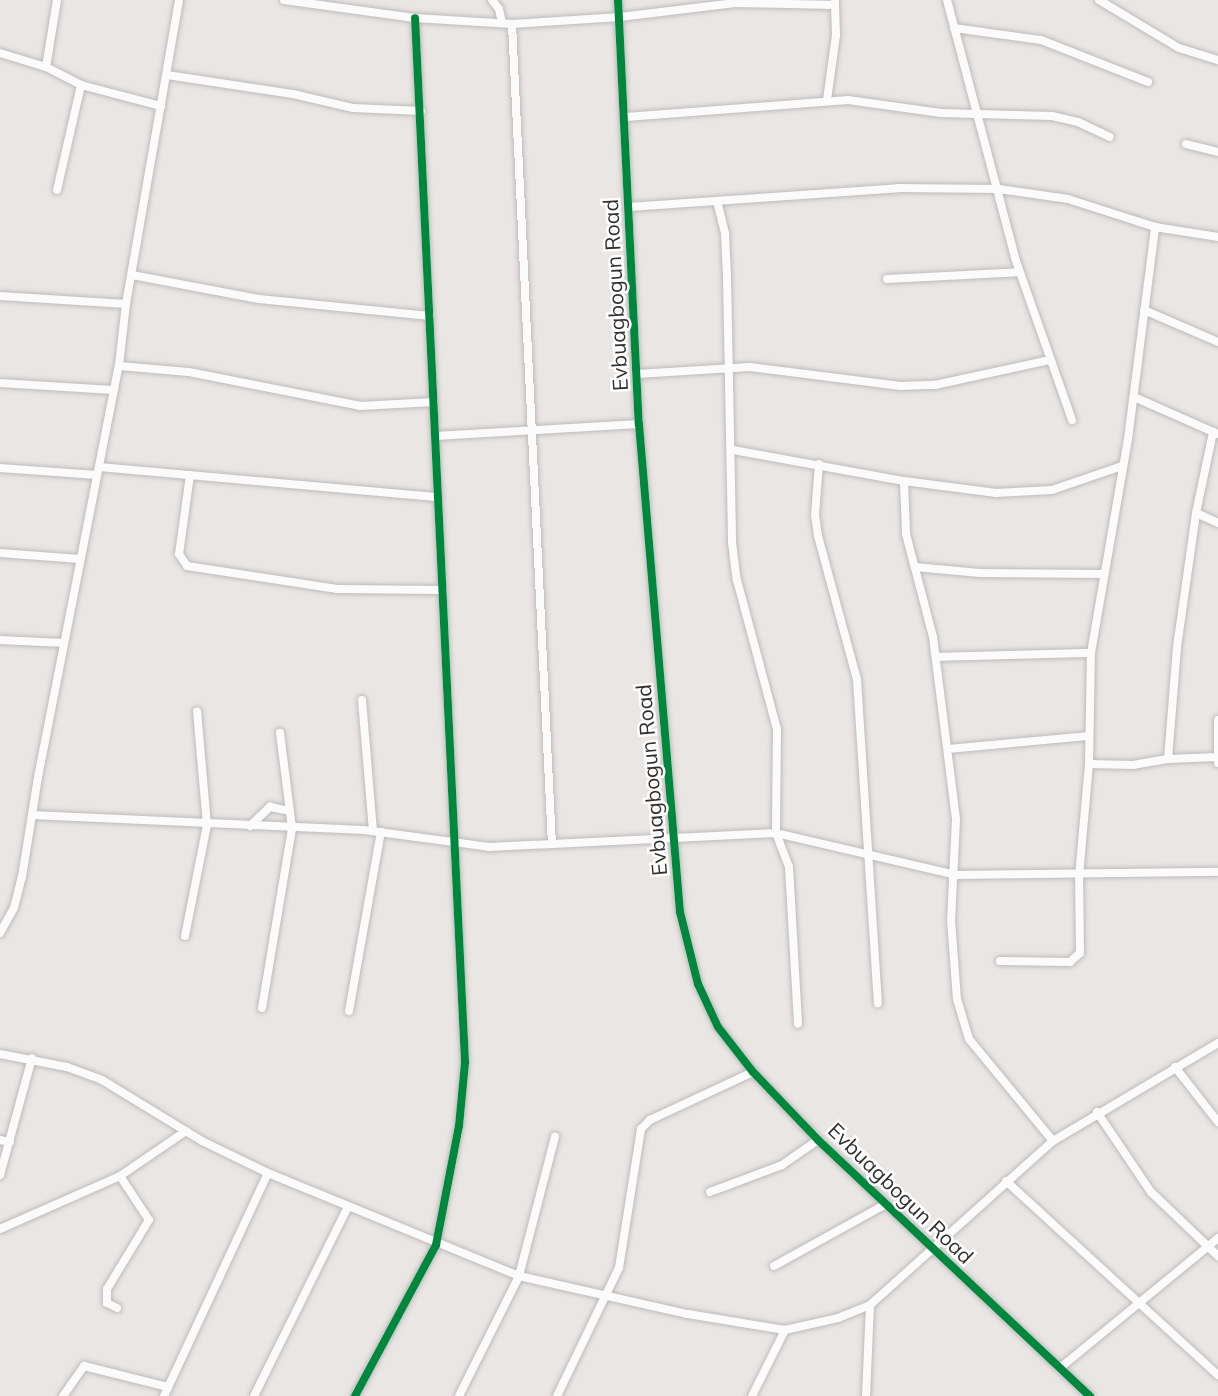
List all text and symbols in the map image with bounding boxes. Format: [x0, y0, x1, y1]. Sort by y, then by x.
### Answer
street label: Evbuagbogun Road [597, 199, 633, 391]
street label: Evbuagbogun Road [630, 683, 672, 877]
street label: Evbuagbogun Road [823, 1117, 979, 1269]

